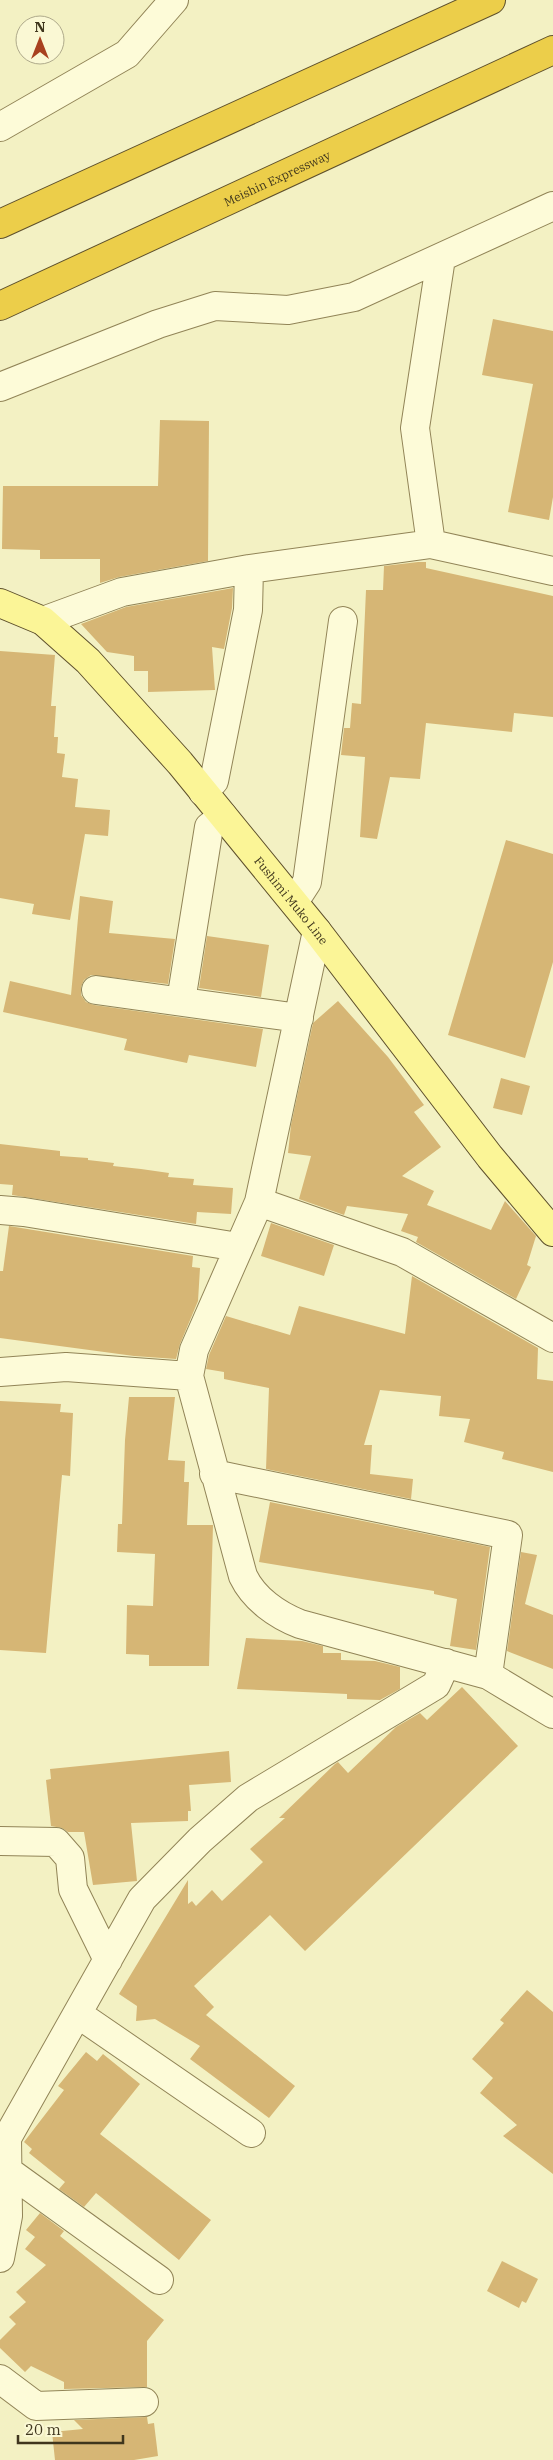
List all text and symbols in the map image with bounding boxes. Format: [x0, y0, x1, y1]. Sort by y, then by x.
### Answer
north arrow [15, 15, 65, 65]
text: N [34, 18, 46, 36]
street label: Meishin Expressway [221, 147, 333, 209]
street label: Fushimi Muko Line [251, 853, 332, 947]
scale bar [18, 2412, 122, 2444]
text: 20 m [25, 2420, 61, 2439]

